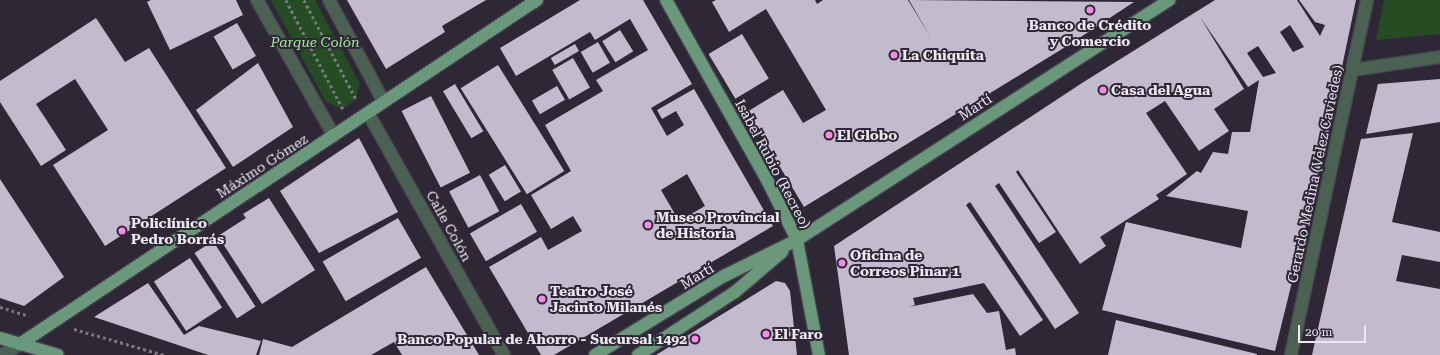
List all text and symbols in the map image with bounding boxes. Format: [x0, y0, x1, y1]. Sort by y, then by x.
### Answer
marker: Banco de Crédito y Comercio [1085, 5, 1095, 15]
place label: Banco de Crédito y Comercio [1029, 17, 1151, 50]
park label: Parque Colón [270, 34, 360, 50]
place label: La Chiquita [902, 47, 984, 63]
marker: La Chiquita [889, 50, 899, 60]
street label: Gerardo Medina (Velez Caviedes) [1284, 63, 1346, 285]
place label: Casa del Agua [1111, 82, 1210, 98]
marker: Casa del Agua [1098, 85, 1108, 95]
street label: Martí [955, 90, 995, 124]
street label: Isabel Rubio (Recreo) [732, 97, 814, 231]
place label: El Globo [837, 127, 897, 143]
street label: Máximo Gómez [213, 130, 311, 202]
marker: El Globo [824, 130, 834, 140]
street label: Calle Colón [423, 188, 475, 264]
place label: Museo Provincial de Historia [656, 209, 780, 242]
place label: Policlínico Pedro Borrás [131, 215, 224, 248]
marker: Museo Provincial de Historia [643, 220, 653, 230]
marker: Policlínico Pedro Borrás [116, 225, 128, 237]
place label: Oficina de Correos Pinar 1 [850, 247, 960, 280]
marker: Oficina de Correos Pinar 1 [837, 258, 847, 268]
street label: Martí [677, 259, 717, 293]
place label: Teatro José Jacinto Milanés [550, 283, 662, 316]
marker: Teatro José Jacinto Milanés [537, 294, 547, 304]
scale bar [1300, 317, 1368, 343]
text: 20 m [1305, 325, 1332, 339]
place label: El Faro [774, 326, 823, 342]
marker: El Faro [761, 329, 771, 339]
place label: Banco Popular de Ahorro - Sucursal 1492 [397, 331, 687, 347]
marker: Banco Popular de Ahorro - Sucursal 1492 [690, 334, 700, 344]

